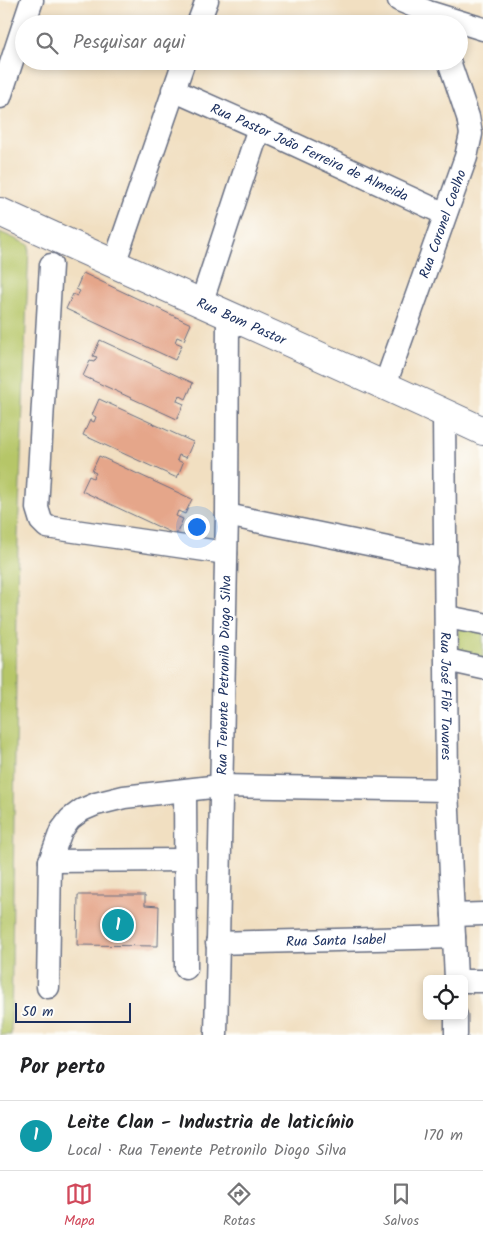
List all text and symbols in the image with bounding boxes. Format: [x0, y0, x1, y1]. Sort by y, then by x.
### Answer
search box [15, 15, 468, 70]
text: Pesquisar aqui [73, 28, 185, 58]
icon: search [33, 29, 61, 57]
street label: Rua Pastor João Ferreira de Almeida [207, 98, 412, 208]
street label: Rua Coronel Coelho [414, 167, 473, 282]
street label: Rua Bom Pastor [193, 292, 291, 352]
your location [184, 514, 210, 540]
street label: Rua Tenente Petronilo Diogo Silva [211, 575, 238, 775]
street label: Rua José Flôr Tavares [434, 632, 457, 760]
pin: 1 [102, 906, 134, 944]
street label: Rua Santa Isabel [286, 929, 387, 953]
map controls [423, 975, 468, 1020]
button: locate [423, 975, 468, 1020]
scale bar [15, 1000, 131, 1023]
text: 50 m [22, 1001, 53, 1023]
text: Por perto [20, 1051, 105, 1084]
text: Leite Clan - Industria de laticínio [67, 1108, 354, 1138]
text: 1 [34, 1123, 38, 1148]
text: 170 m [423, 1123, 463, 1148]
text: Local · Rua Tenente Petronilo Diogo Silva [67, 1138, 347, 1163]
tab: Mapa [64, 1180, 95, 1232]
tab: Rotas [223, 1180, 255, 1232]
tab: Salvos [383, 1180, 419, 1232]

